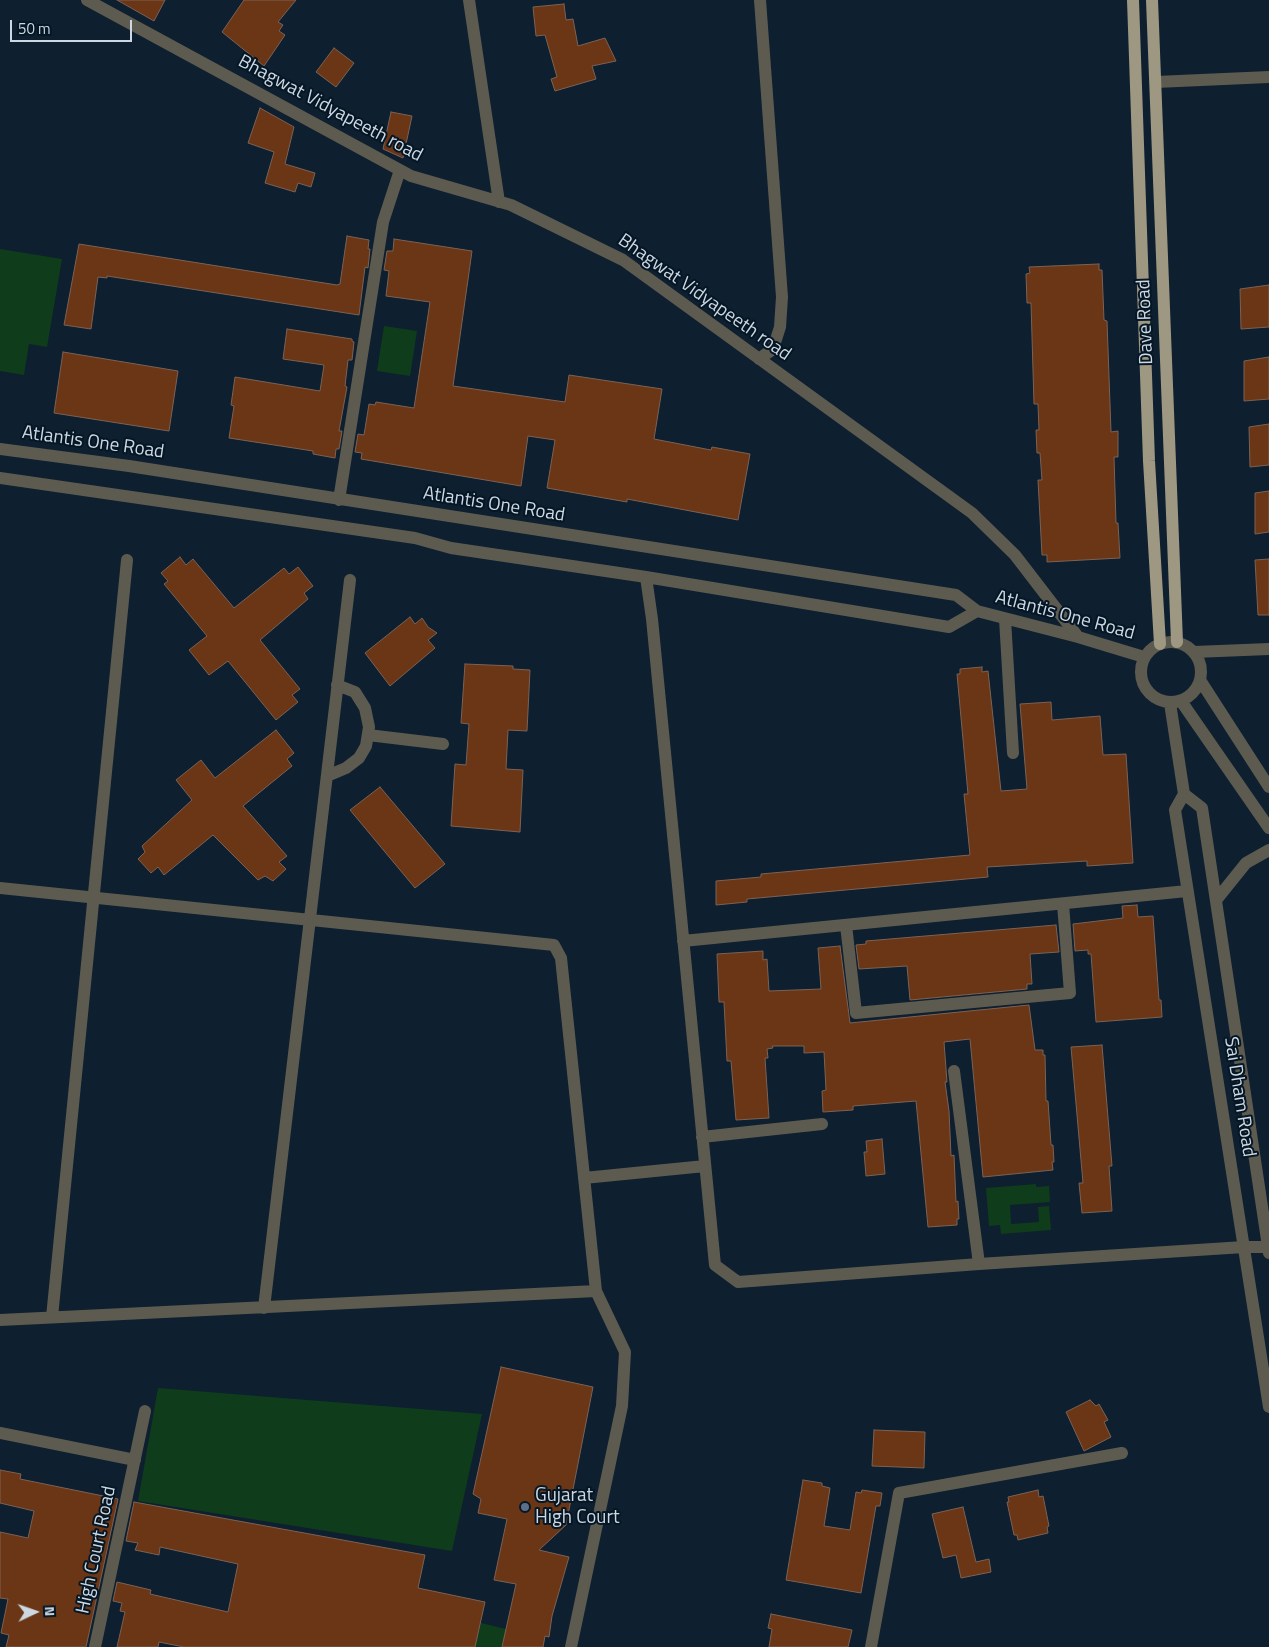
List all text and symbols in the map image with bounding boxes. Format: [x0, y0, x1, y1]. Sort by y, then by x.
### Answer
scale bar [12, 10, 135, 42]
text: 50 m [18, 17, 51, 40]
street label: Bhagwat Vidyapeeth road [234, 51, 426, 167]
street label: Bhagwat Vidyapeeth road [613, 230, 795, 366]
street label: Dave Road [1133, 279, 1159, 365]
street label: Atlantis One Road [20, 422, 166, 464]
street label: Atlantis One Road [421, 483, 567, 527]
street label: Atlantis One Road [993, 586, 1137, 646]
street label: Sai Dham Road [1218, 1035, 1260, 1159]
street label: High Court Road [72, 1484, 122, 1616]
place label: Gujarat High Court [535, 1485, 620, 1529]
marker: Gujarat High Court [519, 1501, 531, 1513]
north arrow [10, 1587, 60, 1637]
text: N [40, 1606, 61, 1617]

